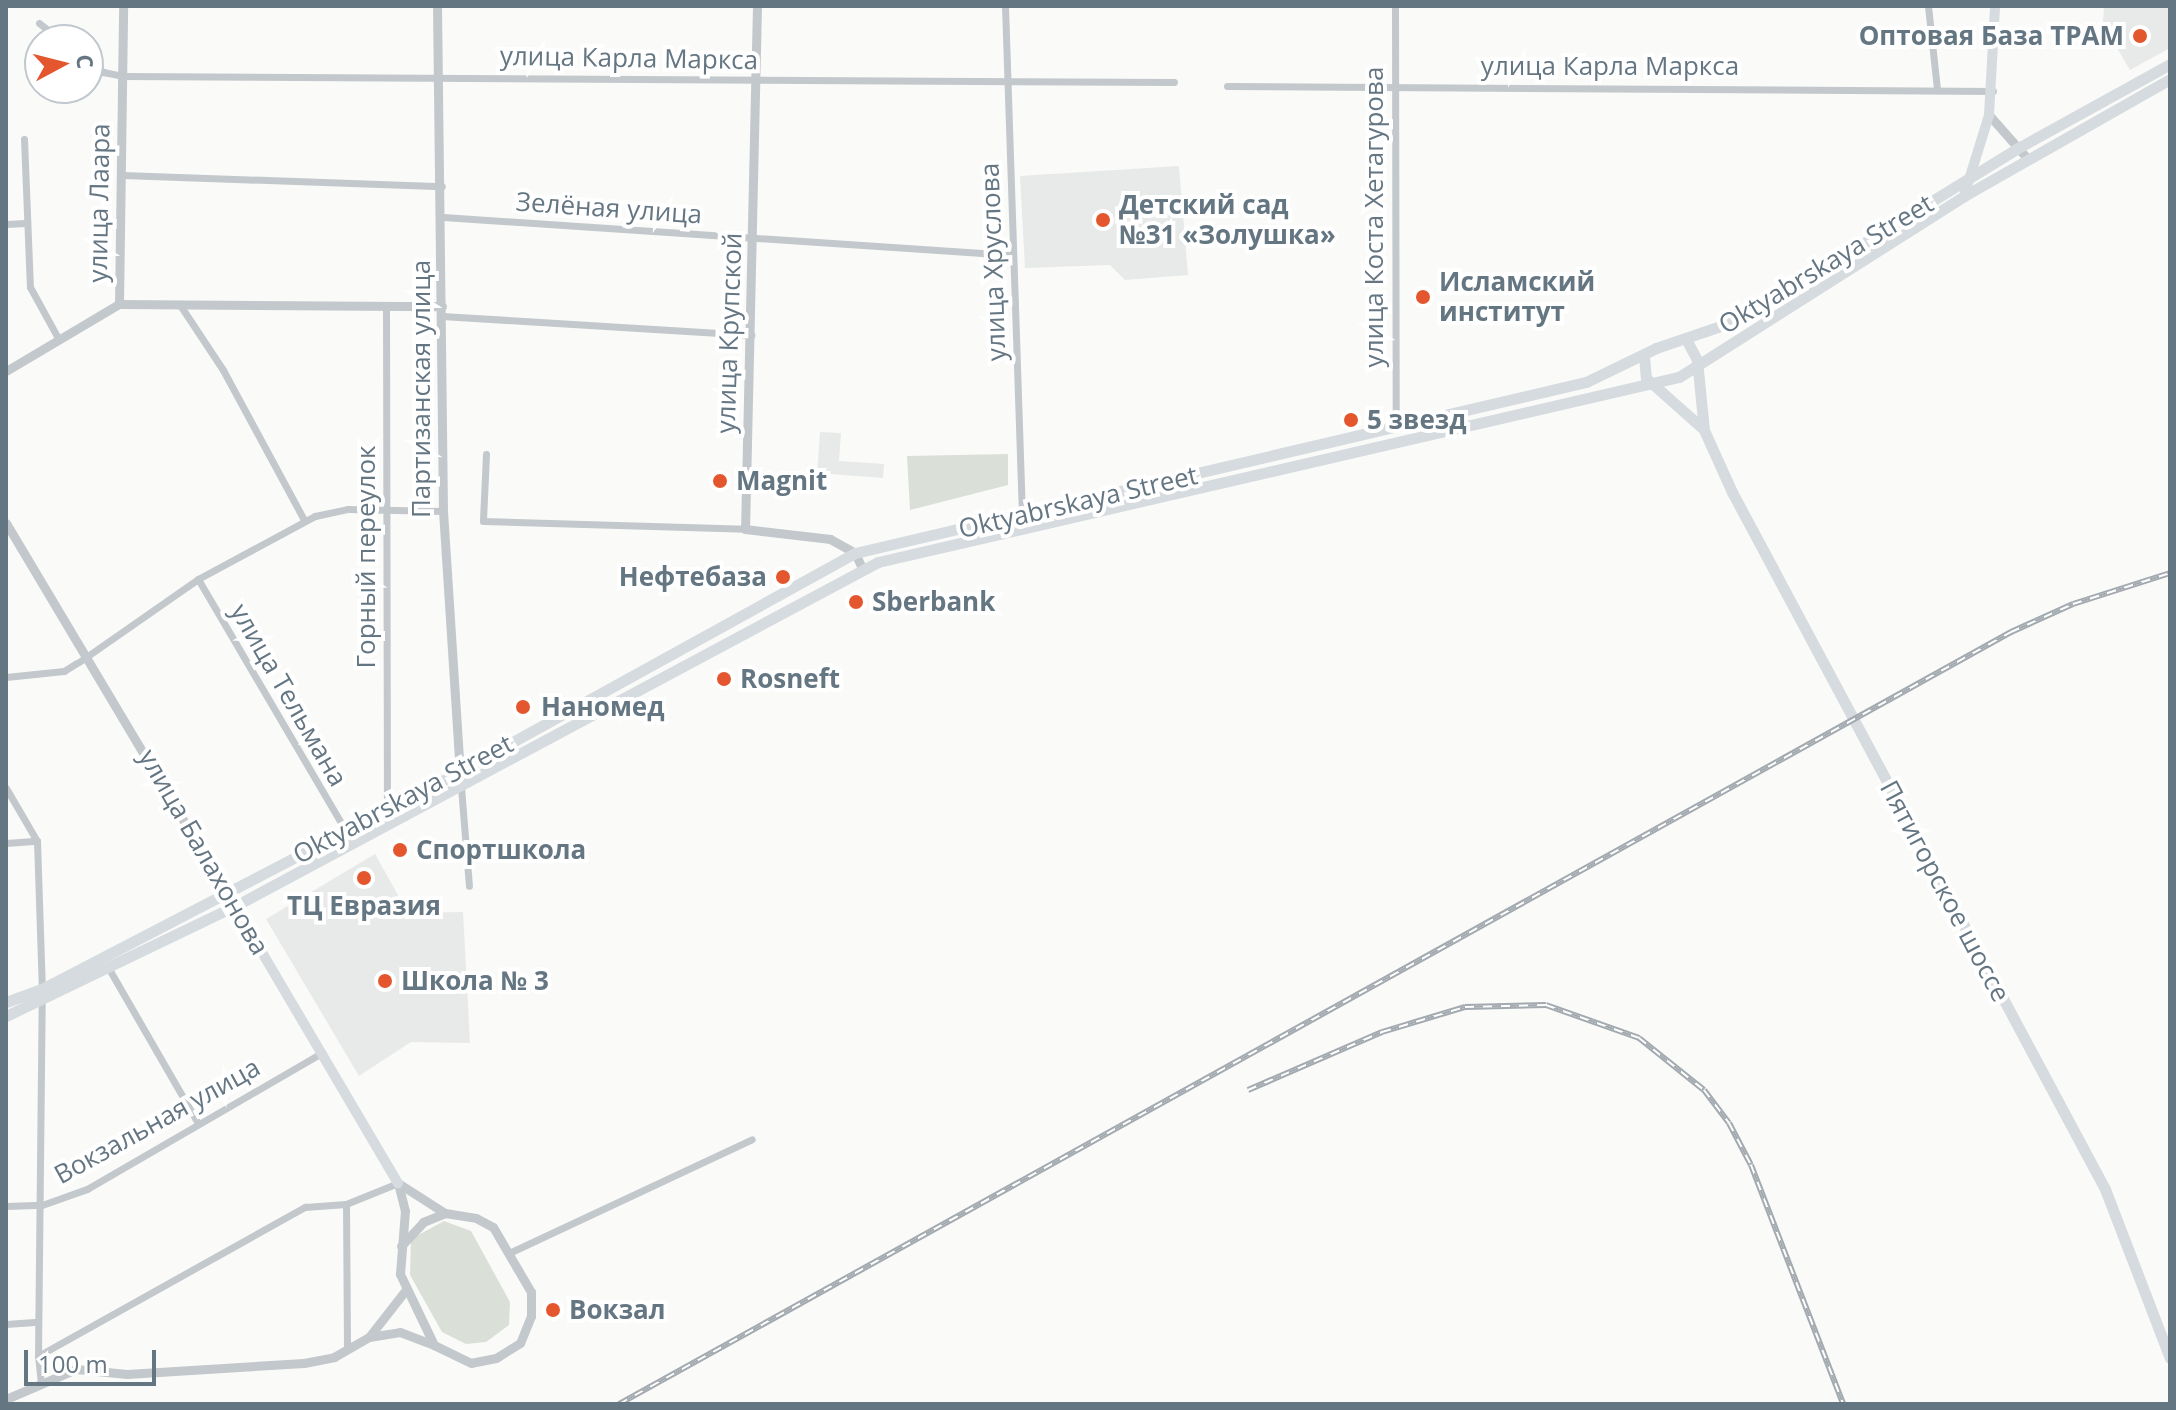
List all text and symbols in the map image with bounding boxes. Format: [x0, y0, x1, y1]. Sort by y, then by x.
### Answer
place label: Оптовая База ТРАМ [1859, 20, 2124, 52]
north arrow [24, 24, 104, 104]
marker: Оптовая База ТРАМ [2131, 27, 2149, 45]
street label: улица Карла Маркса [500, 40, 758, 76]
street label: улица Карла Маркса [1481, 50, 1739, 82]
text: С [70, 53, 102, 70]
street label: улица Коста Хетагурова [1358, 67, 1390, 367]
street label: улица Лаара [82, 123, 116, 283]
street label: улица Хруслова [974, 162, 1012, 362]
street label: Зелёная улица [515, 186, 703, 230]
street label: Oktyabrskaya Street [1713, 188, 1939, 340]
place label: Детский сад №31 «Золушка» [1119, 189, 1336, 250]
marker: Детский сад №31 «Золушка» [1094, 211, 1112, 229]
street label: улица Крупской [710, 232, 748, 434]
street label: Партизанская улица [405, 260, 437, 518]
place label: Исламский институт [1439, 266, 1595, 328]
marker: Исламский институт [1414, 288, 1432, 306]
place label: 5 звезд [1367, 404, 1466, 436]
marker: 5 звезд [1342, 411, 1360, 429]
street label: Горный переулок [350, 446, 382, 668]
street label: Oktyabrskaya Street [955, 459, 1201, 545]
place label: Magnit [736, 465, 827, 497]
marker: Magnit [711, 472, 729, 490]
place label: Нефтебаза [619, 561, 767, 593]
marker: Нефтебаза [774, 568, 792, 586]
place label: Sberbank [872, 586, 995, 618]
marker: Sberbank [847, 593, 865, 611]
street label: улица Тельмана [224, 598, 354, 792]
place label: Rosneft [740, 663, 840, 695]
marker: Rosneft [715, 670, 733, 688]
place label: Наномед [541, 691, 664, 723]
marker: Наномед [512, 696, 534, 718]
street label: Oktyabrskaya Street [288, 728, 518, 870]
street label: улица Балахонова [132, 744, 276, 960]
street label: Пятигорское шоссе [1873, 775, 2017, 1007]
place label: Спортшкола [416, 834, 586, 866]
marker: Спортшкола [391, 841, 409, 859]
marker: ТЦ Евразия [355, 869, 373, 887]
place label: ТЦ Евразия [287, 890, 441, 922]
place label: Школа № 3 [401, 965, 549, 997]
marker: Школа № 3 [376, 972, 394, 990]
street label: Вокзальная улица [49, 1052, 265, 1190]
place label: Вокзал [569, 1294, 666, 1326]
marker: Вокзал [544, 1301, 562, 1319]
scale bar [28, 1334, 160, 1384]
text: 100 m [38, 1347, 108, 1380]

